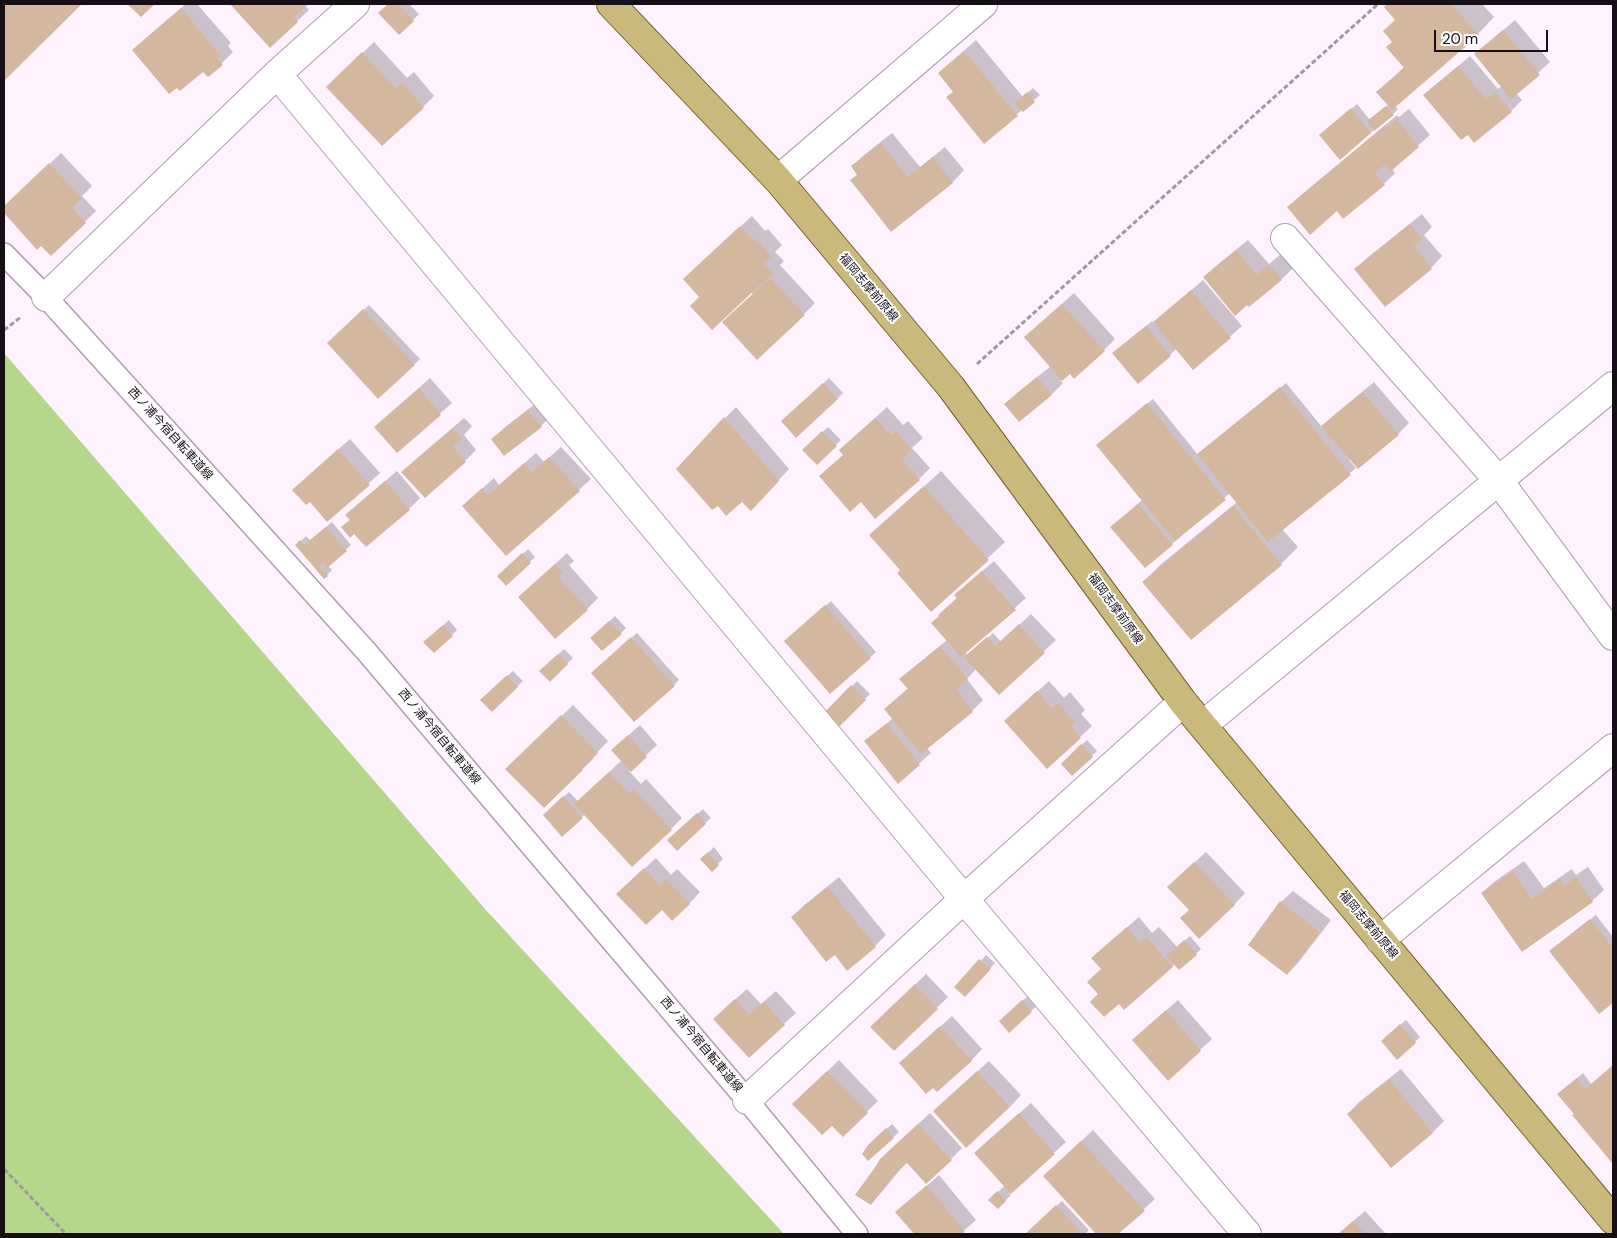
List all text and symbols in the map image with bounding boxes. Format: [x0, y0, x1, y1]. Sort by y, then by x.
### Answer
scale bar [1437, 20, 1551, 52]
text: 20 m [1442, 29, 1478, 49]
street label: 福岡志摩前原線 [835, 251, 901, 325]
street label: 西ノ浦今宿自転車道線 [125, 385, 215, 483]
street label: 福岡志摩前原線 [1084, 571, 1146, 647]
street label: 西ノ浦今宿自転車道線 [395, 686, 483, 788]
street label: 福岡志摩前原線 [1335, 888, 1401, 962]
street label: 西ノ浦今宿自転車道線 [657, 994, 745, 1096]

